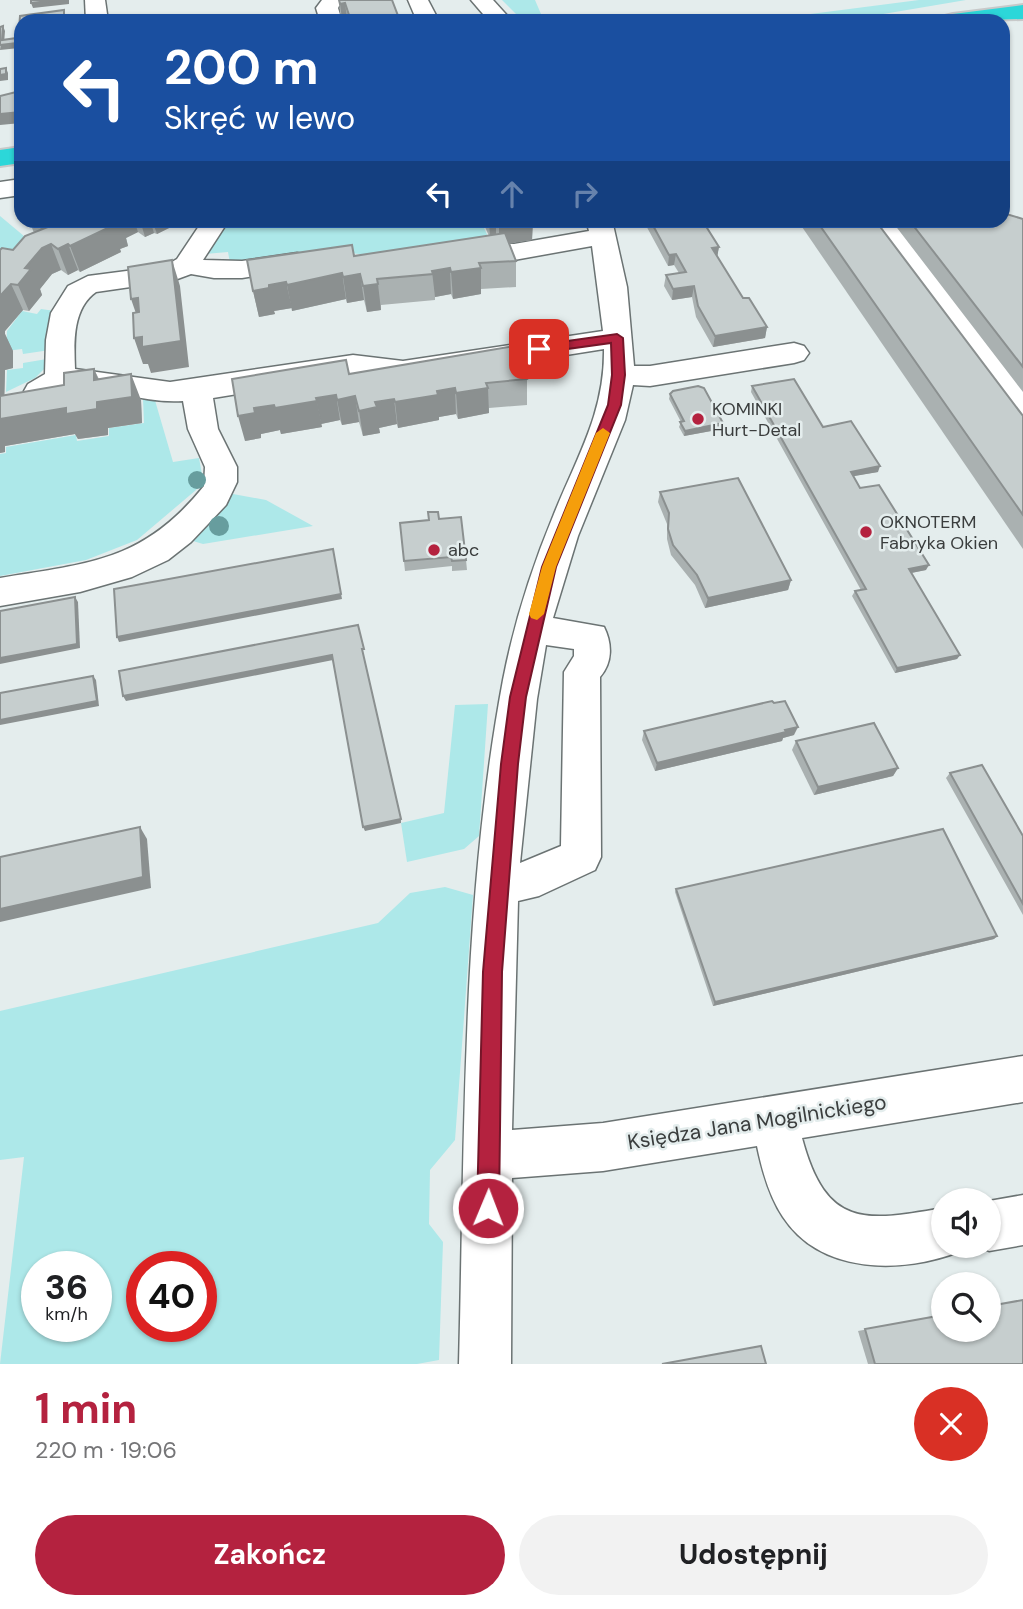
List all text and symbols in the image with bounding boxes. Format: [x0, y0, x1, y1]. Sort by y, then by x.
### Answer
text: 200 m [164, 35, 319, 99]
icon: left [49, 42, 140, 133]
text: Skręć w lewo [164, 97, 355, 139]
icon: left [420, 175, 458, 213]
icon: ahead [493, 175, 531, 213]
icon: right [566, 175, 604, 213]
pin [509, 319, 569, 379]
icon: arrive [520, 330, 558, 368]
place label: KOMINKI Hurt-Detal [712, 397, 801, 442]
marker: KOMINKI Hurt-Detal [690, 411, 706, 427]
place label: OKNOTERM Fabryka Okien [880, 510, 998, 555]
marker: OKNOTERM Fabryka Okien [858, 524, 874, 540]
place label: abc [448, 538, 479, 562]
marker: abc [426, 542, 442, 558]
street label: Księdza Jana Mogilnickiego [626, 1088, 888, 1156]
position arrow [451, 1171, 525, 1245]
map controls [931, 1188, 1001, 1342]
button: sound [931, 1188, 1001, 1258]
speed limit sign: 40 [126, 1251, 217, 1342]
text: 36 [45, 1264, 88, 1310]
button: search [931, 1272, 1001, 1342]
text: km/h [45, 1302, 88, 1326]
text: 1 min [35, 1381, 137, 1436]
button: close [914, 1387, 988, 1461]
text: 220 m · 19:06 [35, 1435, 177, 1465]
button: Zakończ [35, 1515, 505, 1595]
button: Udostępnij [519, 1515, 988, 1595]

